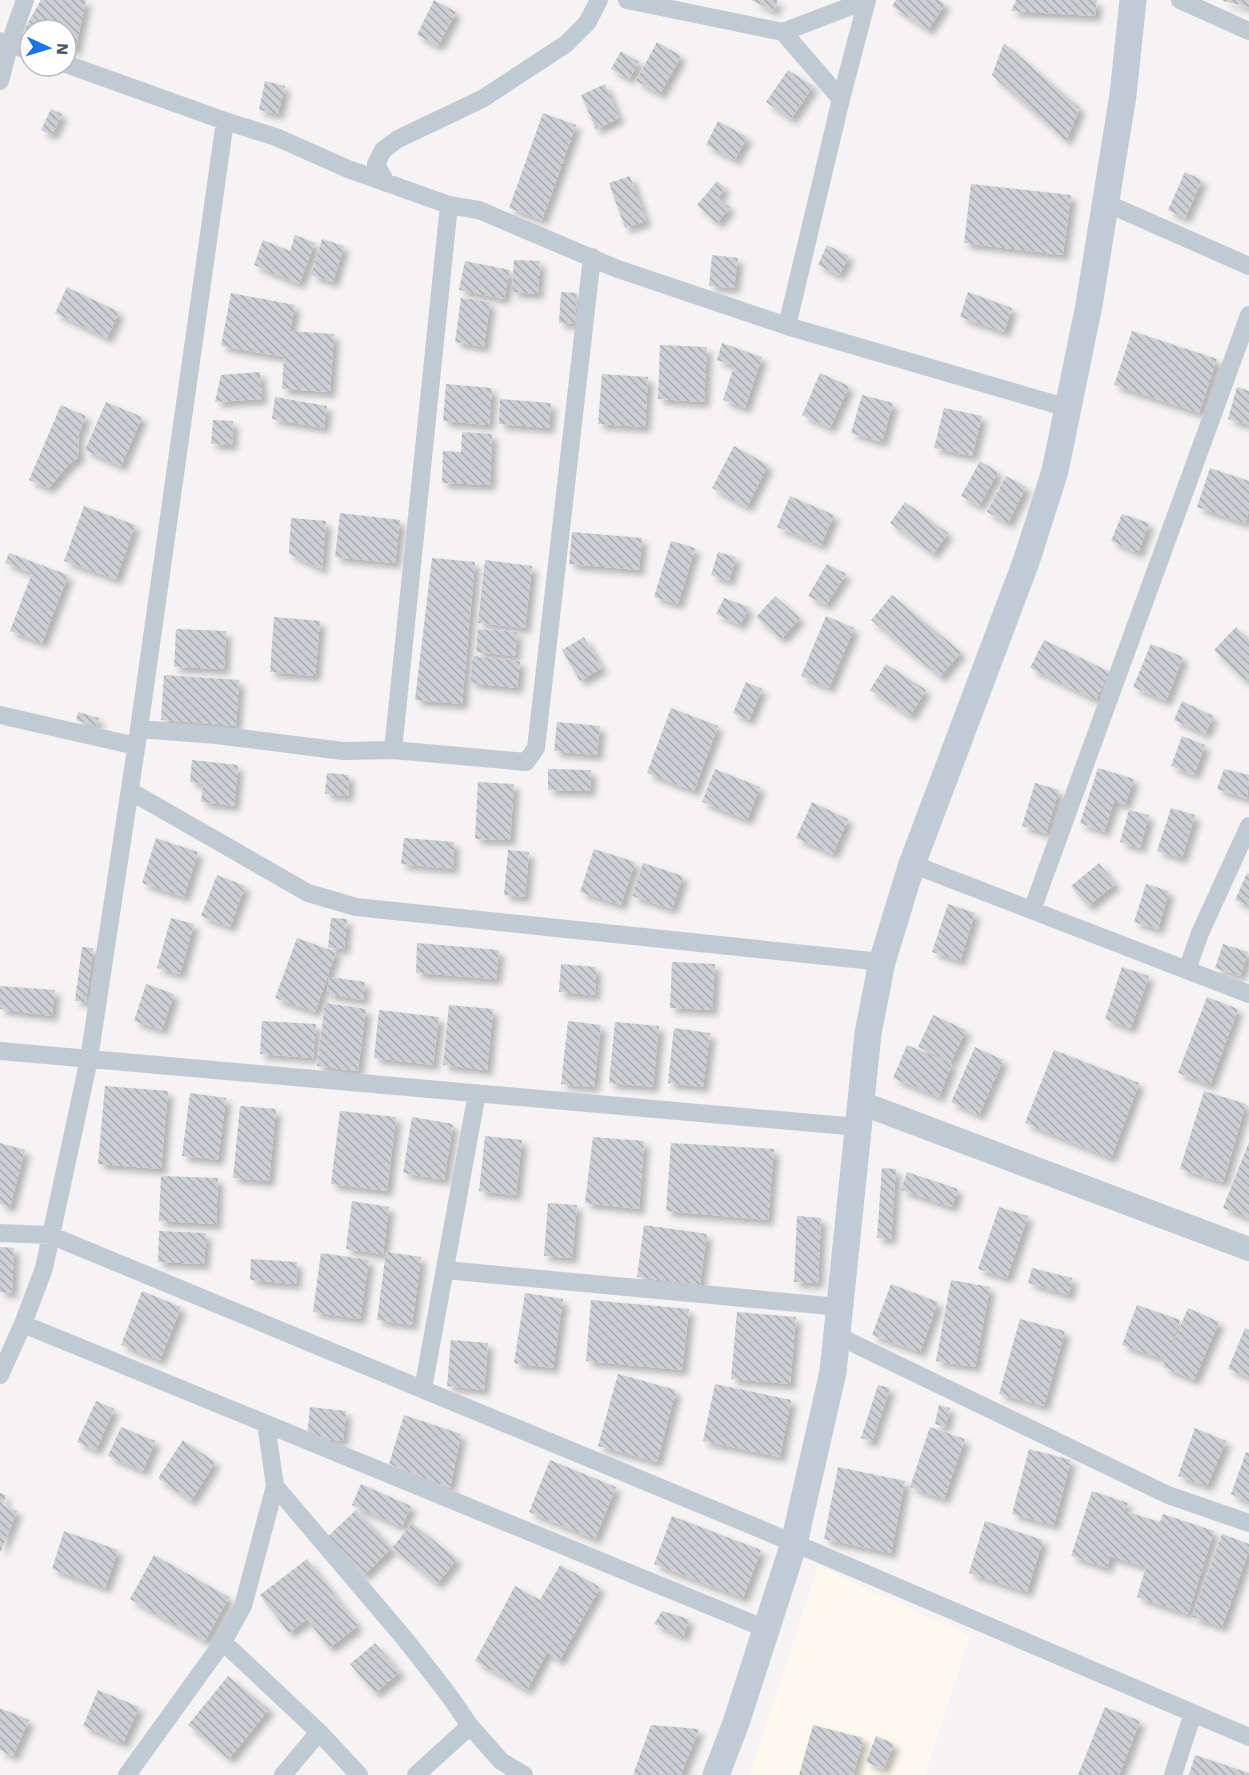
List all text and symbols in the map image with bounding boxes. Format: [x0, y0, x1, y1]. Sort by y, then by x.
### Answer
north arrow [18, 18, 78, 78]
text: N [53, 42, 72, 56]

